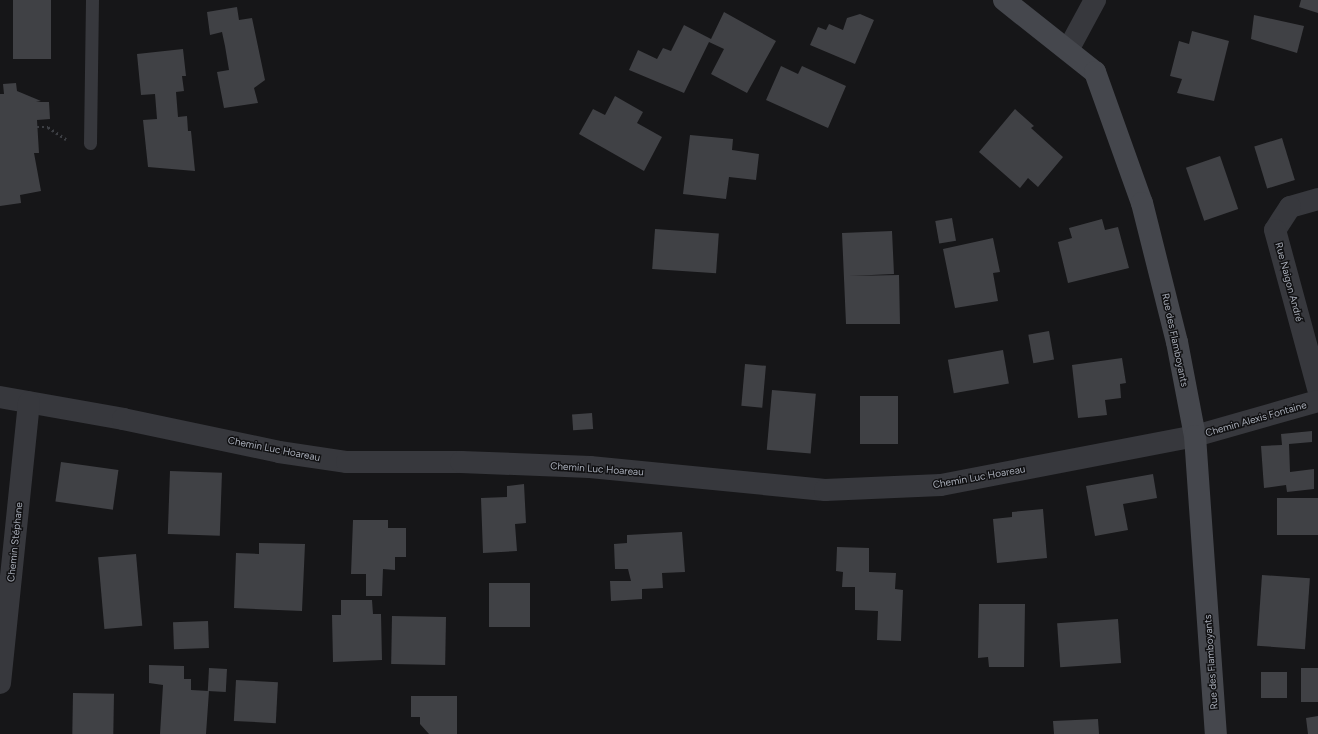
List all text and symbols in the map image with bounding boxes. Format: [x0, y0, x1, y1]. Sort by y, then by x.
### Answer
street label: Rue Naigon André [1273, 241, 1305, 323]
street label: Rue des Flamboyants [1159, 292, 1191, 388]
street label: Chemin Alexis Fontaine [1204, 399, 1308, 439]
street label: Chemin Luc Hoareau [227, 434, 321, 464]
street label: Chemin Luc Hoareau [550, 460, 644, 478]
street label: Chemin Luc Hoareau [932, 463, 1026, 491]
street label: Chemin Stéphane [5, 502, 25, 582]
street label: Rue des Flamboyants [1202, 614, 1220, 710]

